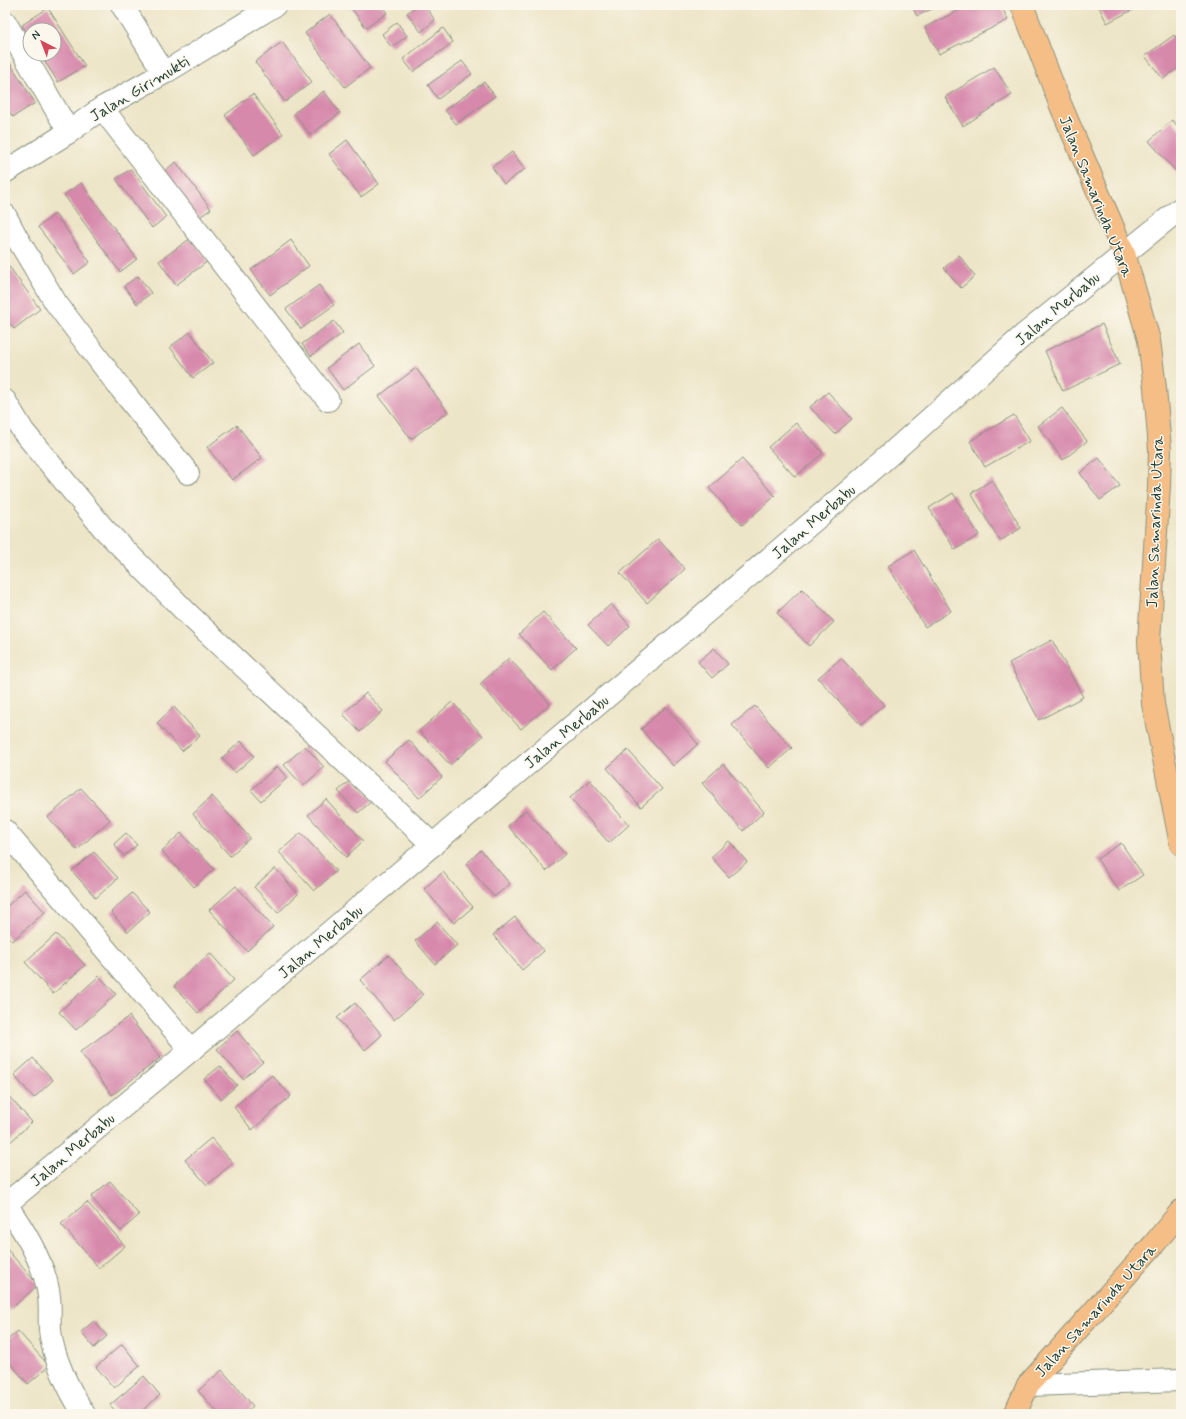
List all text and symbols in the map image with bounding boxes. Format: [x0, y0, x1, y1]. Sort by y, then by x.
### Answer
north arrow [22, 22, 62, 62]
text: N [29, 28, 43, 43]
street label: Jalan Girimukti [86, 51, 193, 127]
street label: Jalan Samarinda Utara [1054, 113, 1138, 281]
street label: Jalan Merbabu [1011, 268, 1105, 351]
street label: Jalan Samarinda Utara [1142, 435, 1169, 608]
street label: Jalan Merbabu [768, 480, 860, 564]
street label: Jalan Merbabu [520, 691, 614, 774]
street label: Jalan Merbabu [274, 901, 368, 984]
street label: Jalan Merbabu [26, 1109, 120, 1192]
street label: Jalan Samarinda Utara [1031, 1240, 1162, 1382]

